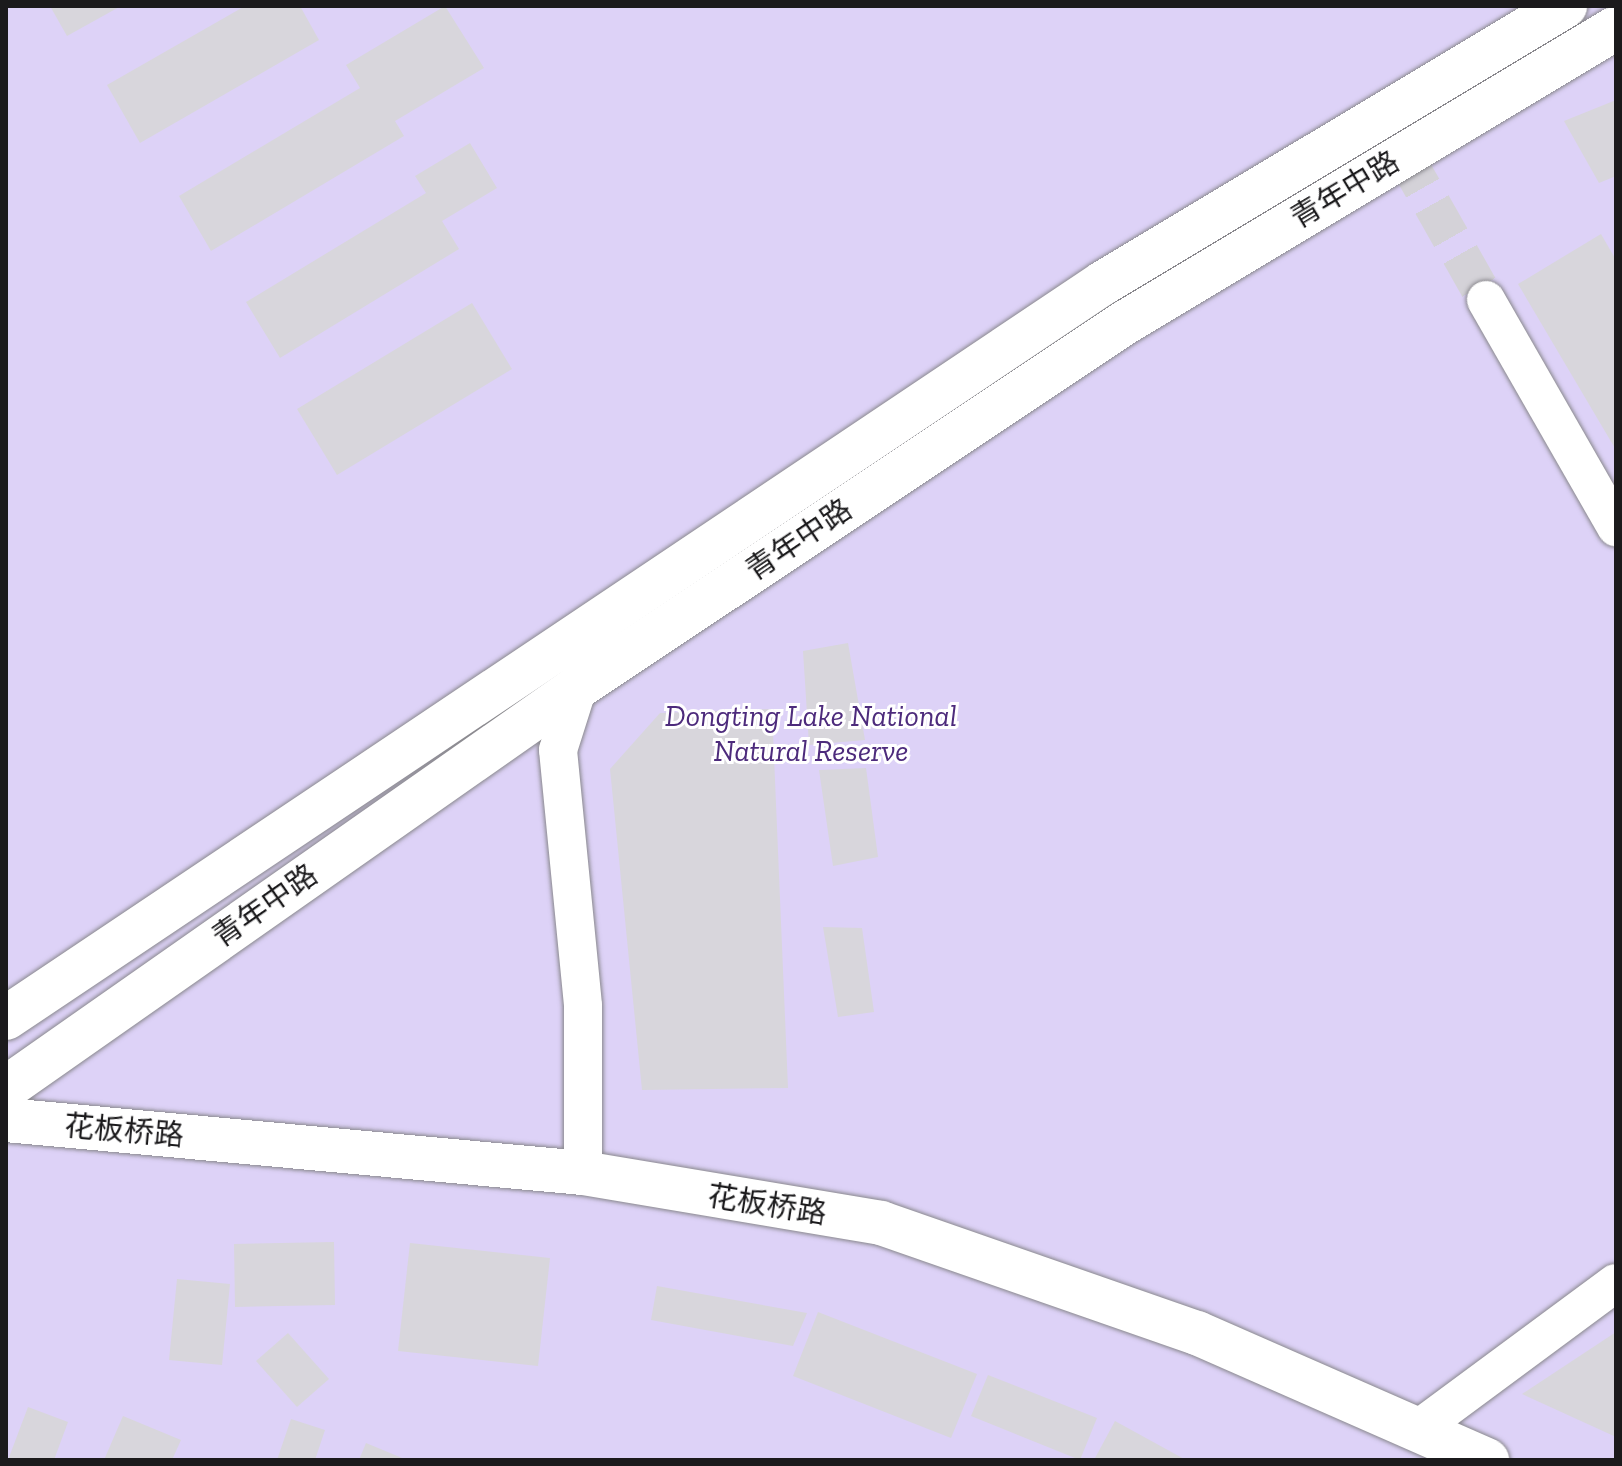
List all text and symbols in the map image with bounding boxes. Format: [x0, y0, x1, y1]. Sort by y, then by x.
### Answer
street label: 青年中路 [1284, 144, 1406, 236]
street label: 青年中路 [739, 492, 859, 588]
park label: Dongting Lake National Natural Reserve [665, 698, 957, 768]
street label: 青年中路 [206, 857, 324, 955]
street label: 花板桥路 [63, 1108, 185, 1154]
street label: 花板桥路 [705, 1178, 829, 1232]

